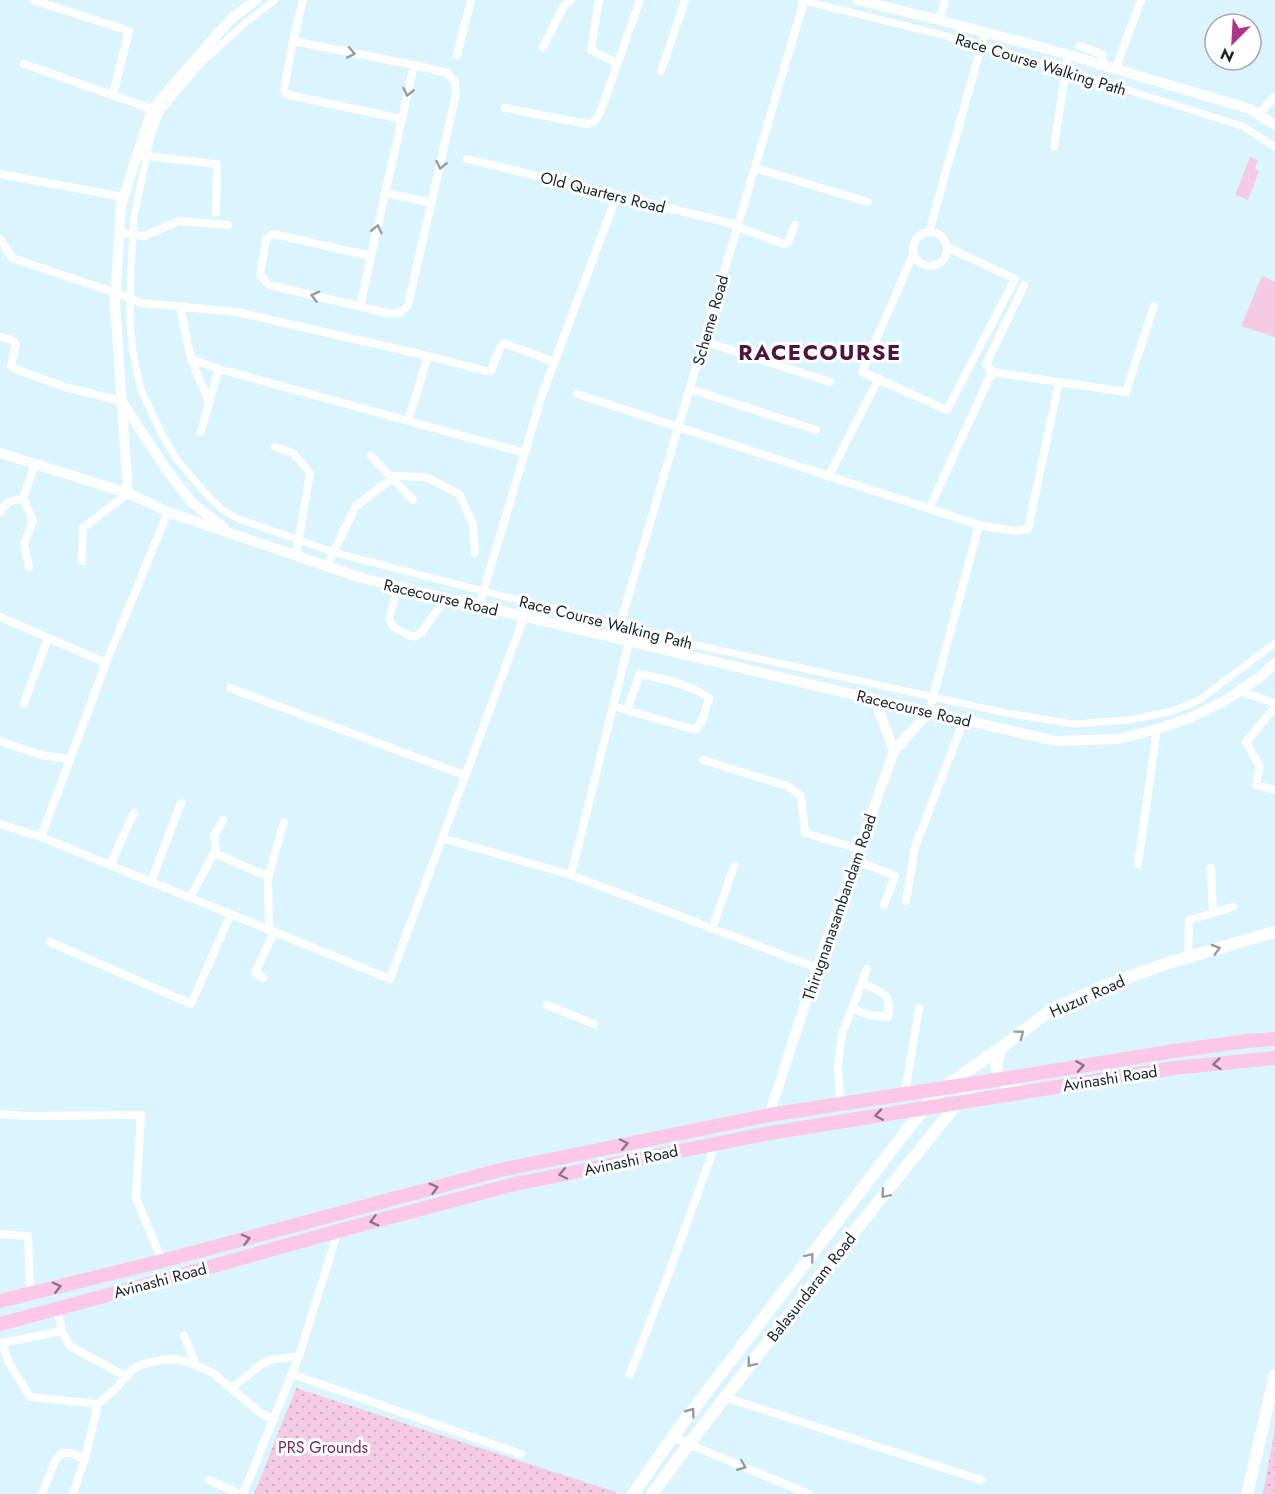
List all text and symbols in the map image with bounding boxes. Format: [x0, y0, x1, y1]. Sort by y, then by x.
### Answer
north arrow [1203, 12, 1263, 72]
street label: Race Course Walking Path [952, 27, 1129, 101]
text: N [1217, 42, 1238, 68]
one-way arrow [345, 45, 355, 58]
one-way arrow [402, 87, 415, 97]
one-way arrow [435, 159, 448, 169]
street label: Old Quarters Road [538, 166, 668, 219]
one-way arrow [369, 225, 382, 235]
street label: Scheme Road [687, 272, 734, 368]
one-way arrow [310, 290, 320, 303]
district label: RACECOURSE [738, 336, 902, 368]
street label: Racecourse Road [381, 573, 500, 622]
street label: Race Course Walking Path [517, 590, 695, 655]
street label: Racecourse Road [854, 684, 973, 733]
street label: Thirugnanasambandam Road [797, 811, 882, 1003]
one-way arrow [1211, 944, 1221, 956]
street label: Huzur Road [1046, 970, 1129, 1023]
one-way arrow [1013, 1030, 1024, 1041]
one-way arrow [1212, 1057, 1221, 1070]
street label: Avinashi Road [1061, 1060, 1159, 1097]
one-way arrow [1075, 1060, 1085, 1073]
one-way arrow [874, 1108, 884, 1121]
street label: Avinashi Road [582, 1139, 680, 1182]
one-way arrow [619, 1139, 629, 1152]
one-way arrow [559, 1167, 569, 1180]
one-way arrow [428, 1183, 439, 1195]
one-way arrow [881, 1187, 892, 1198]
one-way arrow [369, 1214, 380, 1226]
street label: Balasundaram Road [761, 1228, 861, 1347]
one-way arrow [240, 1233, 250, 1246]
one-way arrow [802, 1253, 813, 1264]
street label: Avinashi Road [111, 1257, 209, 1304]
one-way arrow [52, 1282, 62, 1295]
one-way arrow [747, 1356, 758, 1367]
one-way arrow [684, 1408, 695, 1419]
park label: PRS Grounds [278, 1436, 368, 1459]
one-way arrow [735, 1459, 746, 1471]

